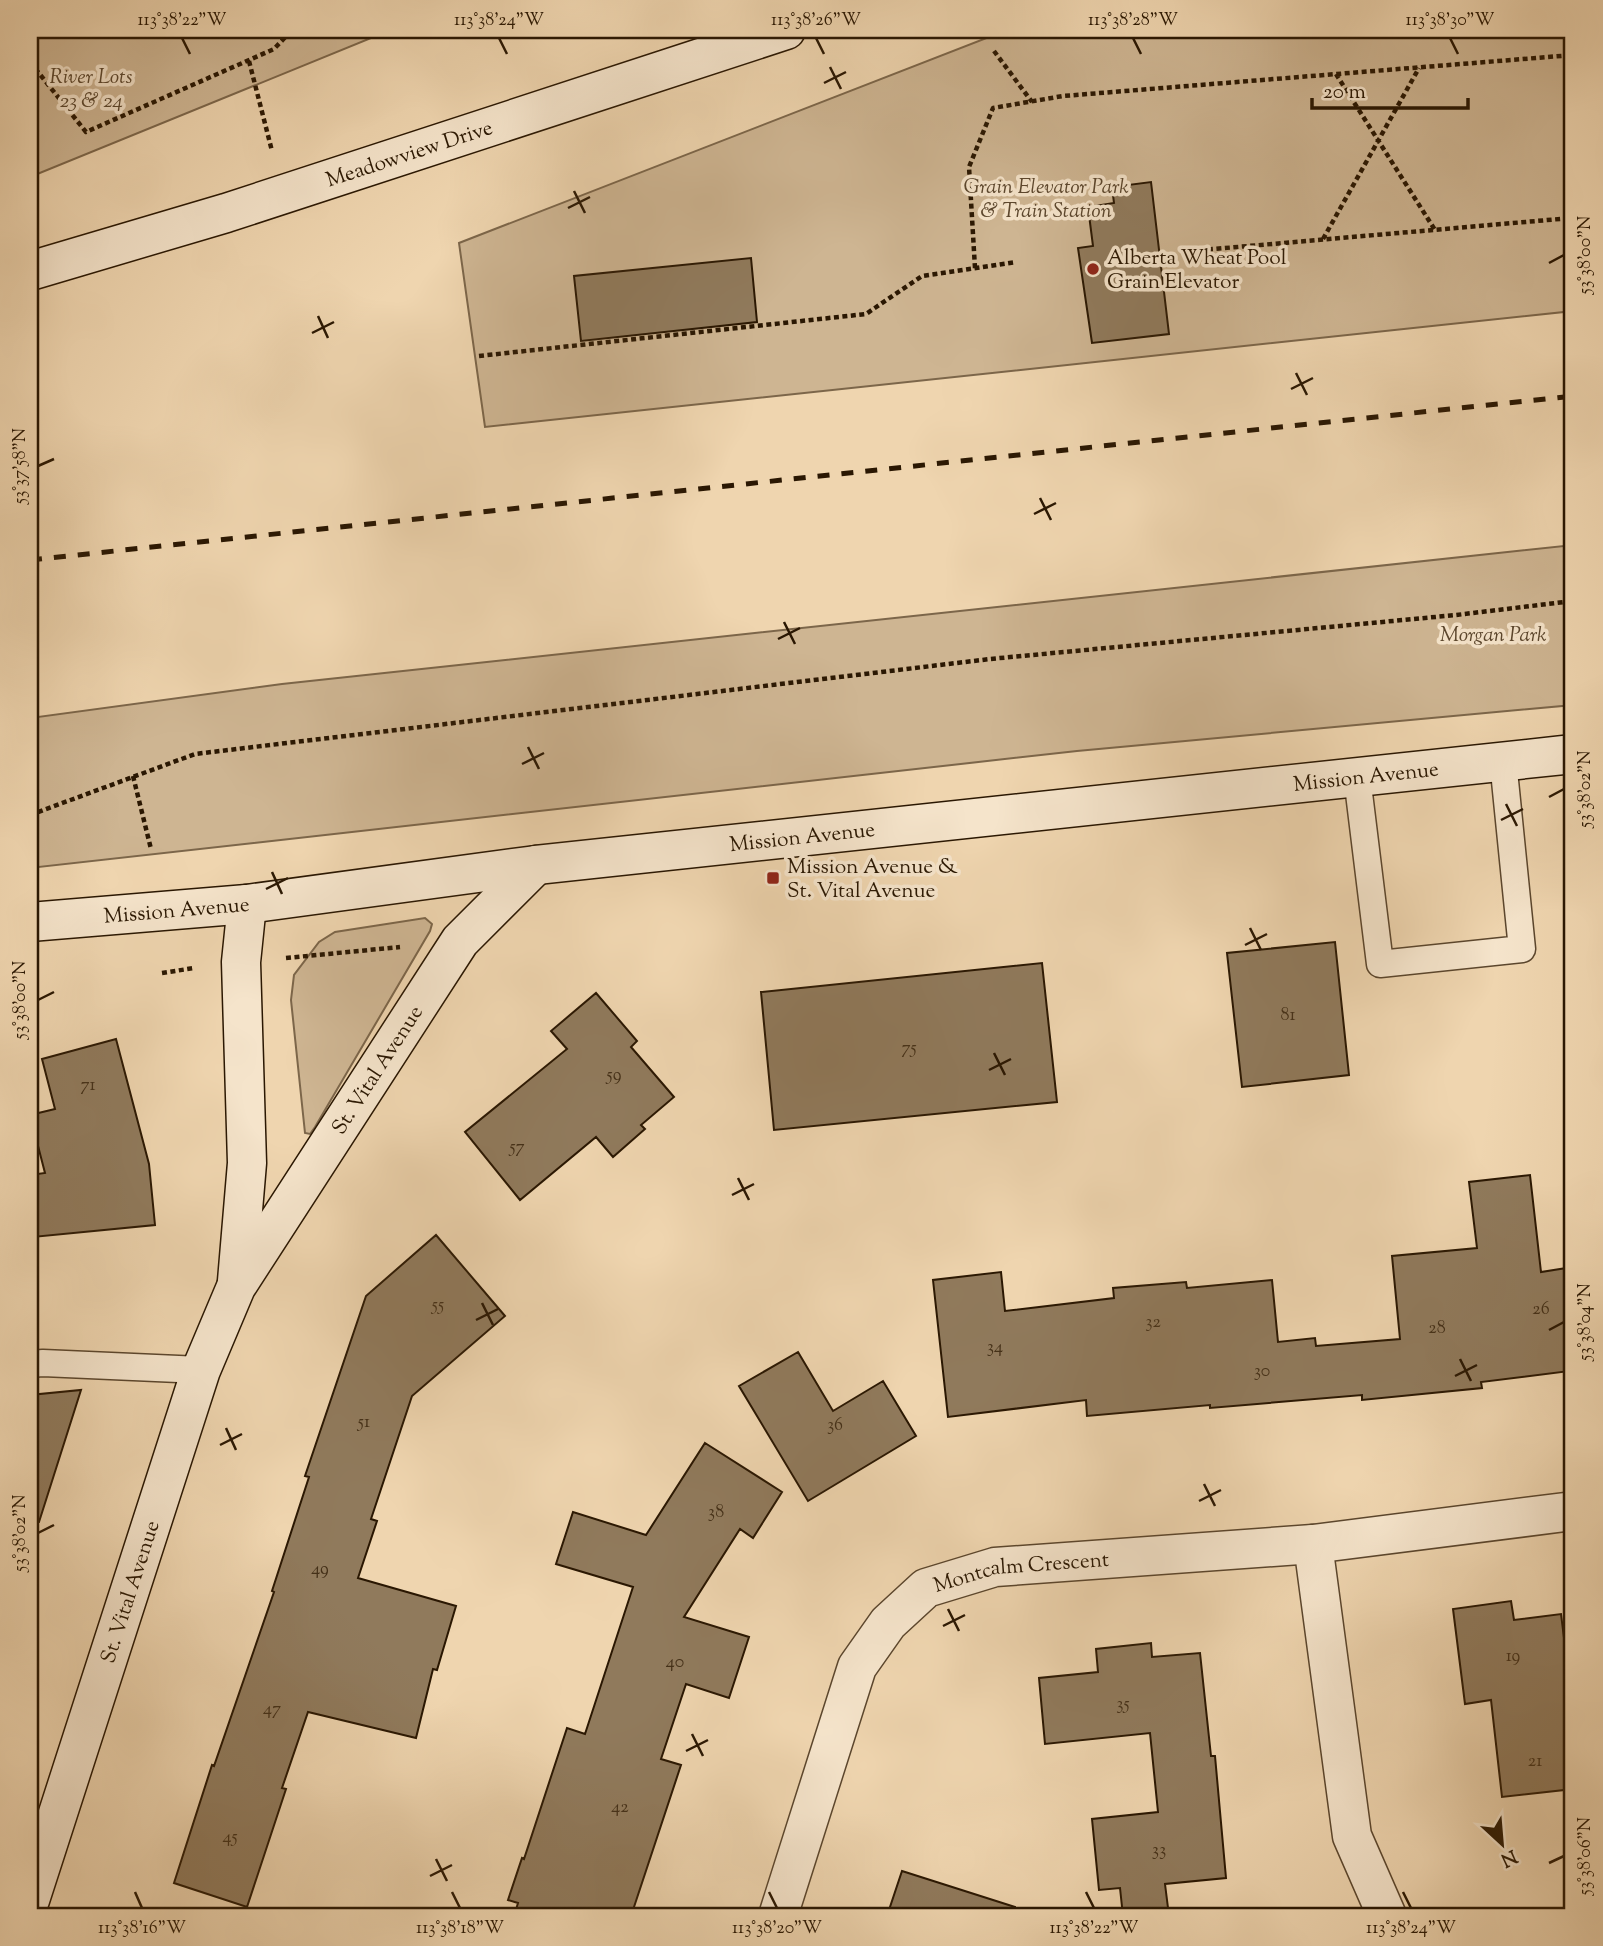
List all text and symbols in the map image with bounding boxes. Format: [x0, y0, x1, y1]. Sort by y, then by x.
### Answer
text: 113°38'22"W [137, 8, 227, 34]
text: 113°38'24"W [454, 8, 544, 34]
text: 113°38'26"W [771, 8, 861, 34]
text: 113°38'28"W [1088, 8, 1178, 34]
text: 113°38'30"W [1406, 8, 1494, 34]
park label: River Lots 23 & 24 [50, 63, 132, 117]
scale bar [1312, 66, 1468, 110]
text: 20 m [1323, 78, 1366, 108]
street label: Meadowview Drive [323, 114, 497, 196]
park label: Grain Elevator Park & Train Station [963, 173, 1129, 227]
text: 53°38'00"N [1573, 216, 1599, 295]
place label: Alberta Wheat Pool Grain Elevator [1107, 244, 1287, 298]
marker: Alberta Wheat Pool Grain Elevator [1085, 261, 1101, 277]
text: 53°37'58"N [8, 428, 34, 505]
park label: Morgan Park [1440, 621, 1547, 651]
text: 53°38'02"N [1573, 750, 1599, 829]
street label: Mission Avenue [1292, 755, 1440, 801]
street label: Mission Avenue [728, 816, 877, 861]
place label: Mission Avenue & St. Vital Avenue [787, 853, 958, 907]
marker: Mission Avenue & St. Vital Avenue [765, 870, 781, 886]
street label: Mission Avenue [103, 891, 251, 933]
text: 53°38'00"N [8, 961, 34, 1040]
street label: St. Vital Avenue [326, 1000, 431, 1141]
house number: 81 [1280, 1003, 1296, 1029]
house number: 75 [901, 1036, 917, 1062]
house number: 59 [606, 1063, 622, 1089]
house number: 71 [80, 1073, 96, 1099]
house number: 57 [508, 1135, 525, 1161]
text: 53°38'04"N [1573, 1283, 1599, 1362]
house number: 55 [431, 1293, 444, 1319]
house number: 26 [1532, 1297, 1550, 1323]
house number: 32 [1145, 1310, 1161, 1336]
house number: 28 [1428, 1316, 1446, 1342]
house number: 34 [987, 1335, 1003, 1361]
house number: 30 [1254, 1359, 1270, 1385]
house number: 51 [357, 1410, 370, 1436]
house number: 36 [827, 1413, 843, 1439]
text: 53°38'02"N [8, 1494, 34, 1573]
house number: 38 [708, 1500, 724, 1526]
street label: St. Vital Avenue [94, 1517, 168, 1668]
street label: Montcalm Crescent [930, 1546, 1110, 1602]
house number: 49 [311, 1557, 329, 1583]
house number: 19 [1506, 1644, 1521, 1670]
house number: 40 [666, 1650, 684, 1676]
house number: 35 [1116, 1692, 1130, 1718]
house number: 47 [263, 1697, 281, 1723]
house number: 21 [1528, 1749, 1542, 1775]
house number: 42 [611, 1795, 629, 1821]
north arrow [1466, 1810, 1536, 1880]
text: 53°38'06"N [1573, 1817, 1599, 1896]
house number: 45 [222, 1825, 238, 1851]
house number: 33 [1152, 1838, 1166, 1864]
text: N [1496, 1842, 1521, 1872]
text: 113°38'16"W [98, 1916, 186, 1942]
text: 113°38'18"W [416, 1916, 504, 1942]
text: 113°38'20"W [732, 1916, 822, 1942]
text: 113°38'22"W [1049, 1916, 1139, 1942]
text: 113°38'24"W [1366, 1916, 1456, 1942]

